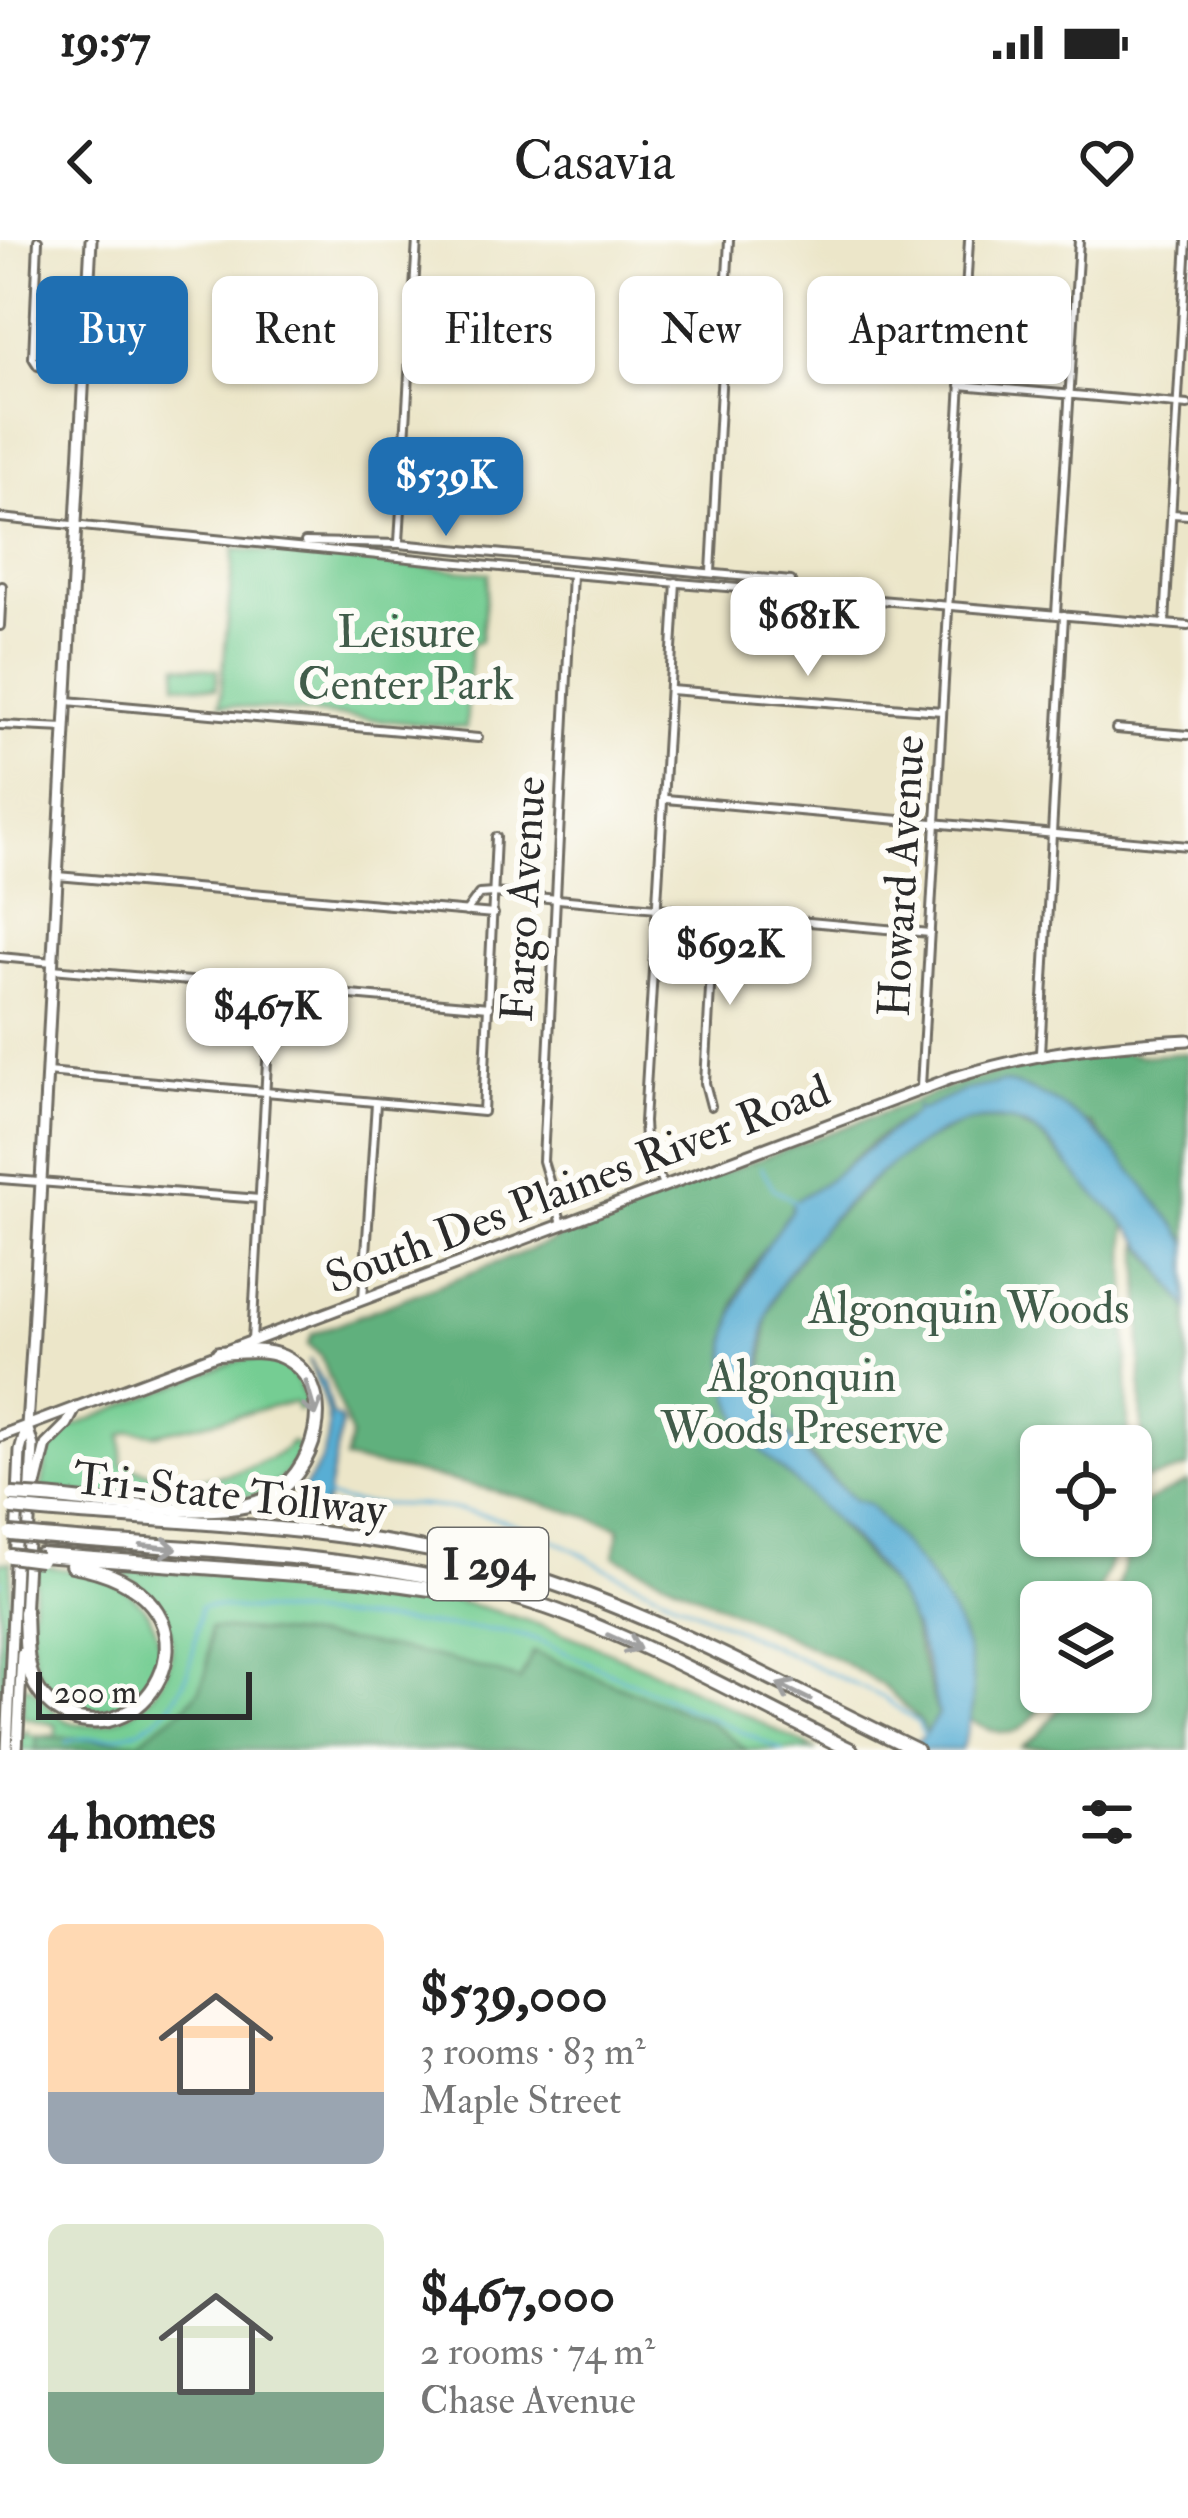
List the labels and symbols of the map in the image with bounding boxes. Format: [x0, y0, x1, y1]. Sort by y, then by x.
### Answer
pin: $539K [362, 437, 530, 539]
pin: $681K [724, 577, 892, 679]
park label: Leisure Center Park [298, 605, 514, 713]
street label: Howard Avenue [867, 734, 937, 1018]
street label: Fargo Avenue [490, 775, 558, 1023]
pin: $692K [646, 906, 814, 1008]
pin: $467K [183, 968, 351, 1070]
street label: South Des Plaines River Road [318, 1063, 838, 1307]
park label: Algonquin Woods [807, 1281, 1130, 1337]
park label: Algonquin Woods Preserve [660, 1349, 943, 1457]
one-way arrow [301, 1379, 323, 1417]
street label: Tri-State Tollway [70, 1451, 390, 1539]
road number: I 294 [428, 1528, 548, 1600]
one-way arrow [139, 1536, 178, 1559]
one-way arrow [605, 1632, 641, 1654]
scale bar [36, 1666, 252, 1719]
one-way arrow [777, 1679, 812, 1702]

